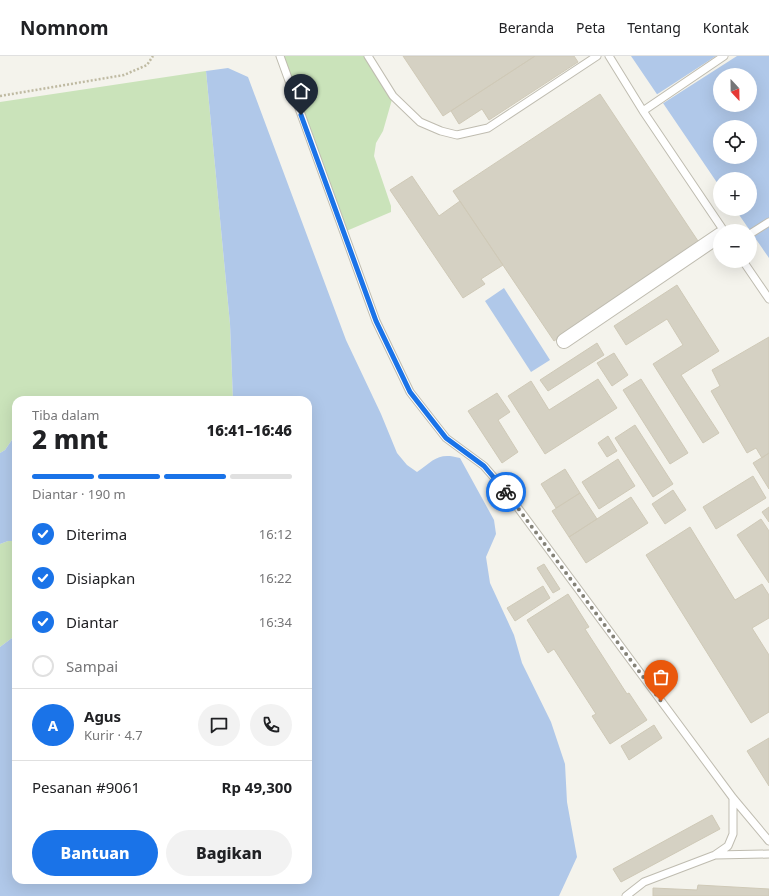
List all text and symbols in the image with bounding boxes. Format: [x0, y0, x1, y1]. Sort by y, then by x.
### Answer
text: Nomnom [20, 15, 109, 41]
text: Beranda [499, 18, 554, 37]
text: Peta [576, 18, 605, 37]
text: Tentang [627, 18, 681, 37]
text: Kontak [703, 18, 749, 37]
north arrow [713, 68, 757, 112]
map controls [713, 68, 757, 268]
pin [284, 74, 318, 115]
icon: home [290, 80, 312, 102]
button: locate [713, 120, 757, 164]
button: + [713, 172, 757, 216]
button: − [713, 224, 757, 268]
text: Tiba dalam [32, 406, 99, 424]
text: 16:41–16:46 [207, 420, 292, 440]
text: 2 mnt [32, 421, 108, 457]
courier [486, 472, 526, 512]
icon: bike [495, 481, 517, 503]
text: Diantar · 190 m [32, 485, 126, 503]
icon: check [32, 523, 54, 545]
text: Diterima [66, 524, 127, 544]
text: 16:12 [259, 525, 292, 543]
icon: check [32, 567, 54, 589]
text: Disiapkan [66, 568, 135, 588]
text: 16:22 [259, 569, 292, 587]
icon: check [32, 611, 54, 633]
text: Diantar [66, 612, 119, 632]
text: 16:34 [259, 613, 292, 631]
text: Sampai [66, 656, 118, 676]
pin [644, 660, 678, 701]
icon: bag [650, 666, 672, 688]
button: chat [198, 704, 240, 746]
button: phone [250, 704, 292, 746]
text: Agus [84, 706, 121, 726]
text: A [48, 715, 58, 735]
text: Kurir · 4.7 [84, 726, 143, 744]
text: Pesanan #9061 [32, 777, 140, 797]
text: Rp 49,300 [222, 777, 292, 797]
button: Bantuan [32, 830, 158, 876]
button: Bagikan [166, 830, 292, 876]

